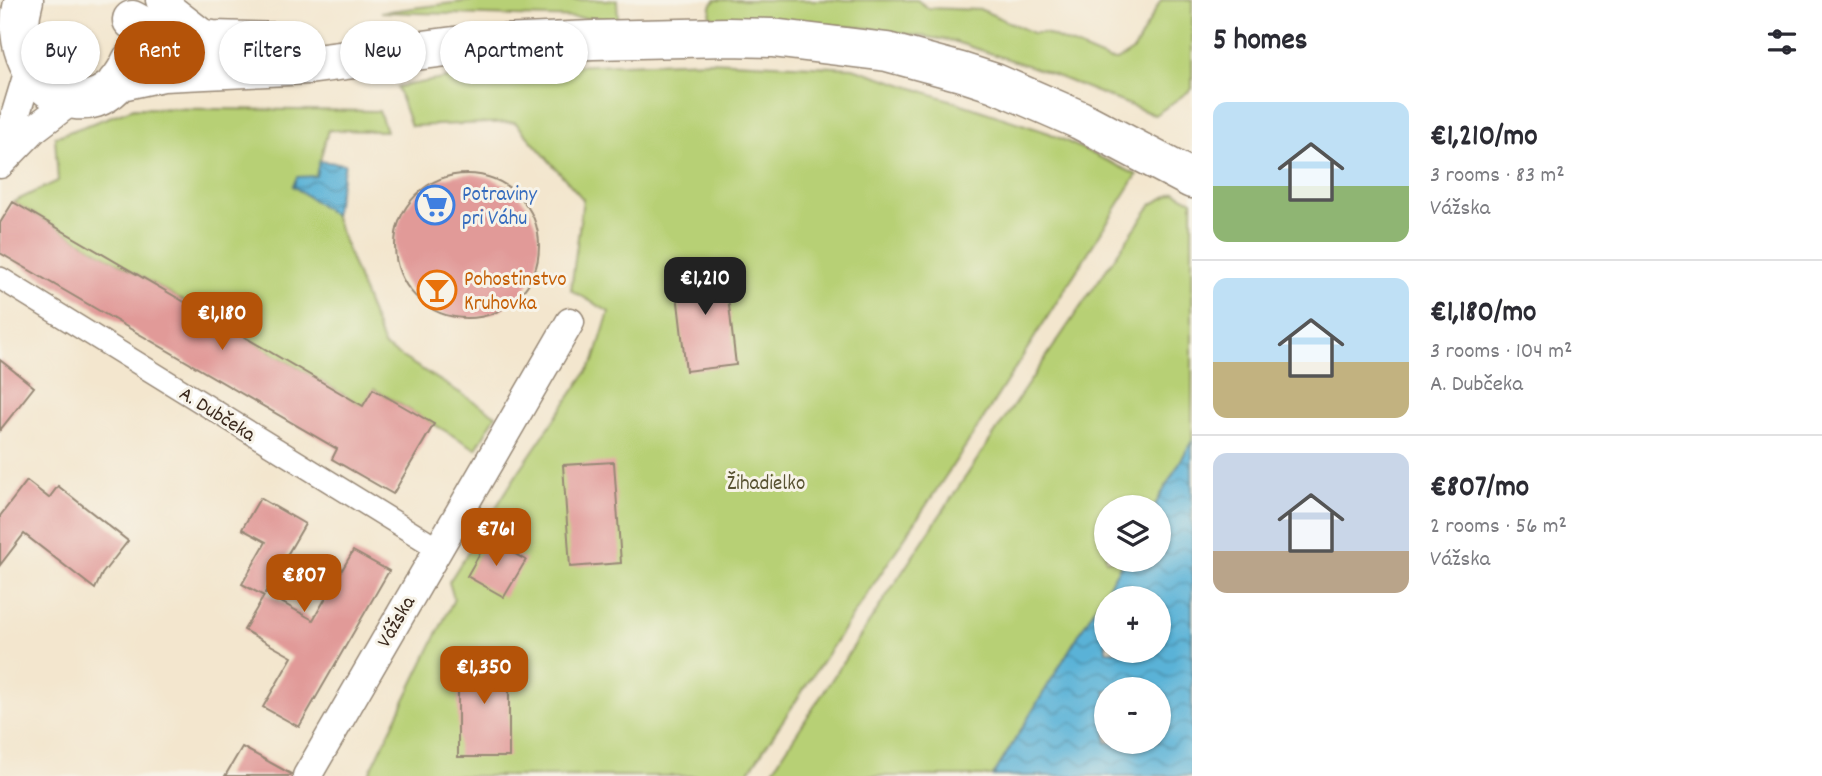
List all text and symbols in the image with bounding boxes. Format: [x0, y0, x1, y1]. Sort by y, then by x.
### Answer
chip: Buy [21, 21, 100, 84]
chip: Rent [114, 21, 205, 84]
chip: Filters [219, 21, 326, 84]
chip: New [340, 21, 426, 84]
chip: Apartment [440, 21, 588, 84]
text: 5 homes [1213, 21, 1307, 64]
icon: filters [1763, 23, 1801, 61]
text: €1,210/mo [1430, 117, 1538, 160]
icon: home [1269, 130, 1353, 214]
text: 3 rooms · 83 m² [1430, 160, 1565, 193]
place label: Potraviny pri Váhu [462, 181, 538, 235]
supermarket icon: Potraviny pri Váhu [414, 184, 456, 226]
text: Vážska [1430, 193, 1490, 226]
pin: €1,210 [648, 258, 762, 317]
text: €1,210 [680, 263, 730, 296]
place label: Pohostinstvo Kruhovka [464, 266, 567, 320]
bar icon: Pohostinstvo Kruhovka [416, 269, 458, 311]
pin: €1,180 [165, 292, 279, 352]
text: €1,180/mo [1430, 293, 1536, 336]
text: €1,180 [197, 298, 247, 331]
icon: home [1269, 306, 1353, 390]
text: 3 rooms · 104 m² [1430, 336, 1572, 369]
text: A. Dubčeka [1430, 369, 1523, 402]
street label: A. Dubčeka [172, 380, 261, 451]
text: €807/mo [1430, 468, 1529, 511]
park label: Žihadielko [727, 470, 805, 500]
icon: home [1269, 481, 1353, 565]
map controls [1094, 495, 1171, 754]
button: layers [1094, 495, 1171, 572]
pin: €761 [455, 508, 537, 568]
text: 2 rooms · 56 m² [1430, 511, 1567, 544]
text: €761 [477, 514, 515, 547]
text: Vážska [1430, 544, 1490, 577]
pin: €807 [263, 554, 345, 614]
text: €807 [282, 560, 326, 593]
button: + [1094, 586, 1171, 663]
street label: Vážska [371, 590, 425, 654]
pin: €1,350 [427, 646, 541, 706]
text: €1,350 [456, 652, 512, 685]
button: − [1094, 677, 1171, 754]

